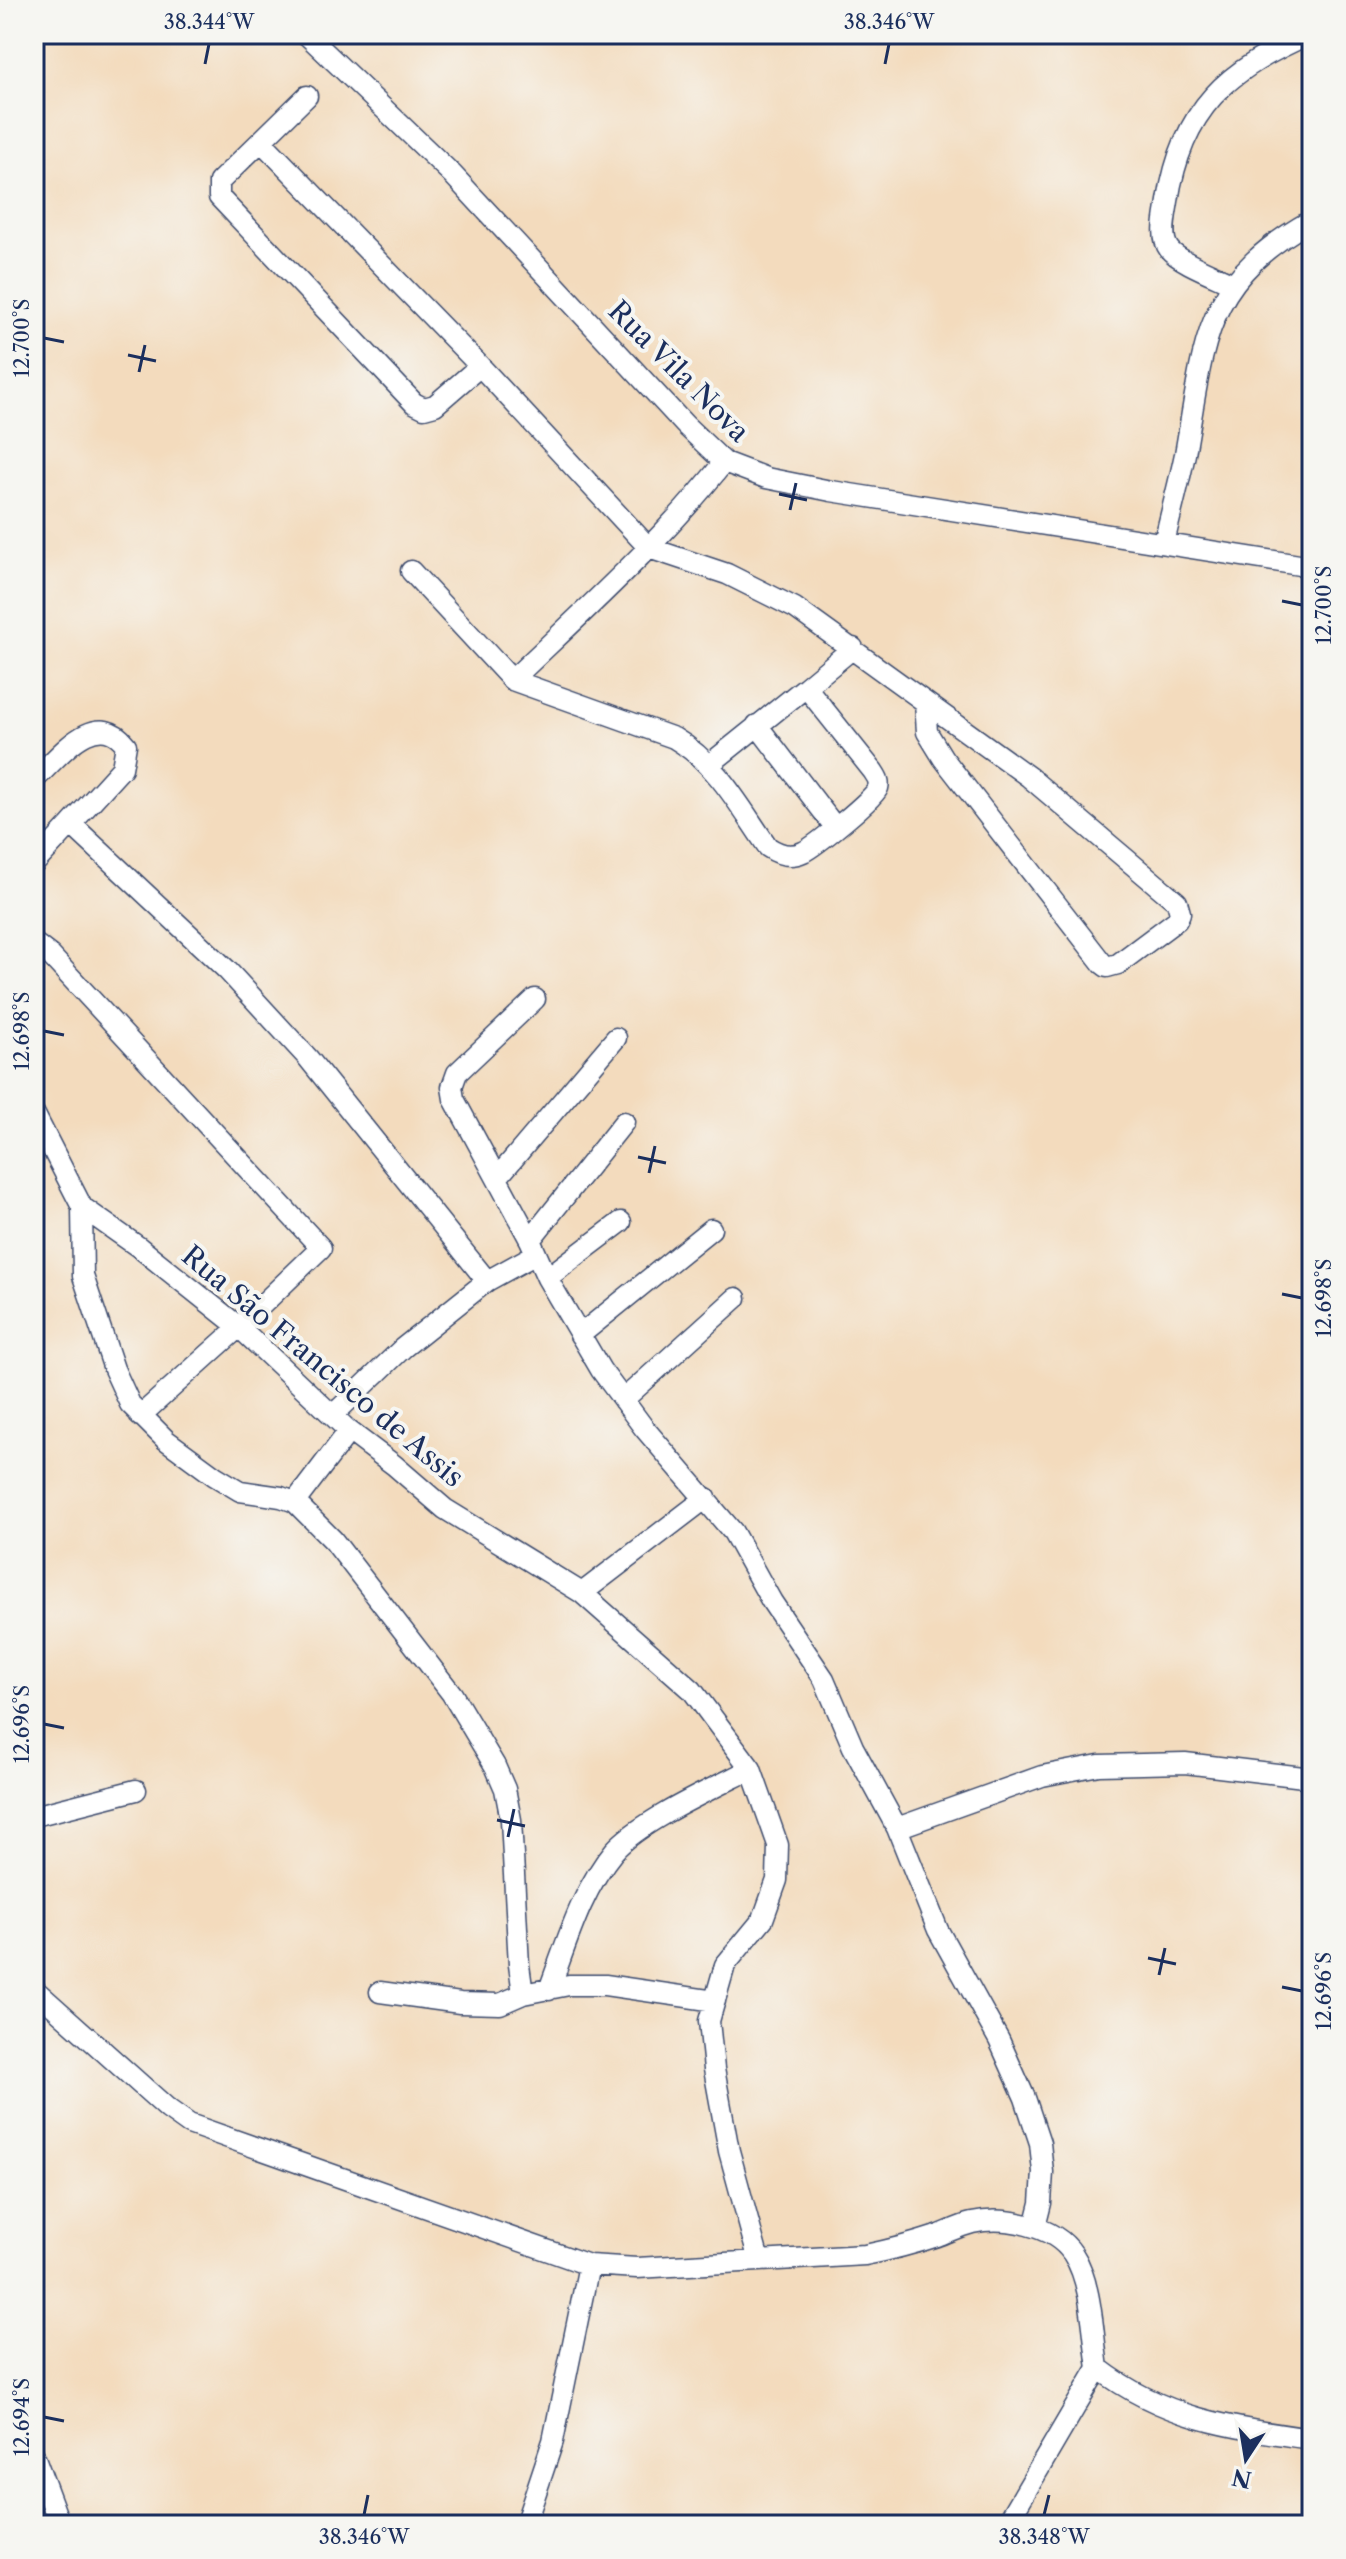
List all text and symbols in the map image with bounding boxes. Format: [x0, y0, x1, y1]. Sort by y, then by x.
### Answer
text: 38.344°W [164, 10, 255, 34]
text: 38.346°W [844, 10, 935, 34]
street label: Rua Vila Nova [601, 293, 757, 449]
text: 12.700°S [10, 299, 34, 377]
text: 12.700°S [1312, 566, 1336, 644]
text: 12.698°S [10, 991, 34, 1071]
street label: Rua São Francisco de Assis [175, 1238, 471, 1494]
text: 12.698°S [1312, 1258, 1336, 1338]
text: 12.696°S [10, 1685, 34, 1763]
text: 12.696°S [1312, 1952, 1336, 2030]
text: 12.694°S [10, 2378, 34, 2456]
north arrow [1206, 2419, 1286, 2499]
text: N [1230, 2463, 1254, 2493]
text: 38.346°W [319, 2525, 410, 2549]
text: 38.348°W [998, 2525, 1091, 2549]

